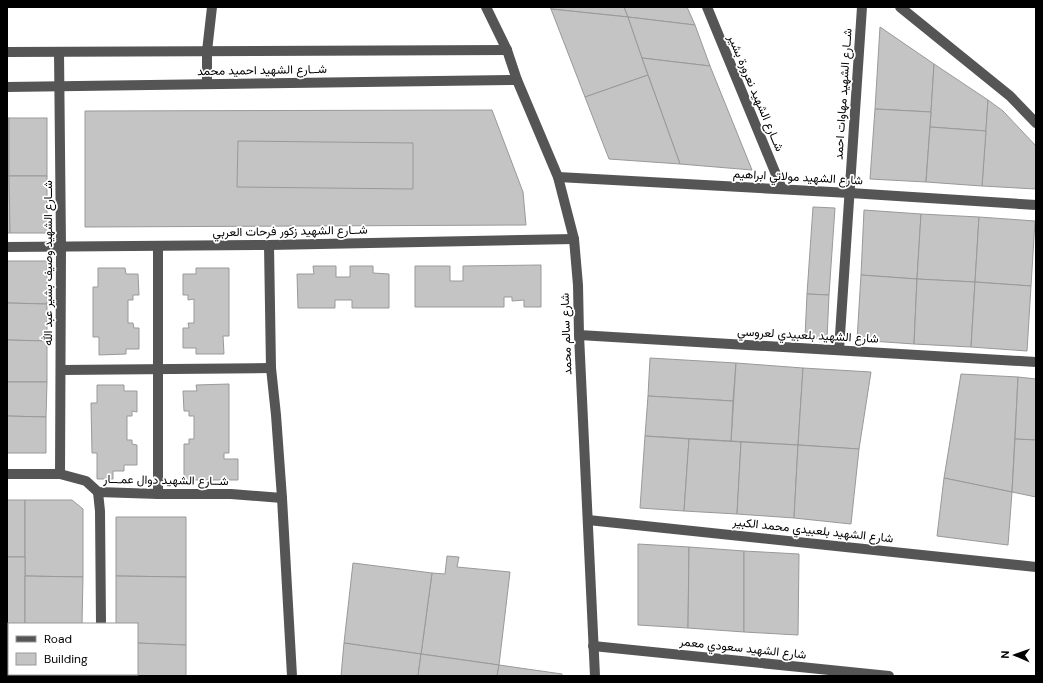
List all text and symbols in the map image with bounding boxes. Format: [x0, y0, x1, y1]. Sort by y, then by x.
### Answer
street label: شــارع الشهيد مهاوات احمد [830, 28, 857, 160]
street label: شــارع الشهيد نعرورة بشير [723, 31, 788, 154]
street label: شــارع الشهيد احميد محمد [197, 61, 327, 80]
street label: شارع الشهيد مولاتي ابراهيم [733, 166, 863, 190]
street label: شــارع الشهيد وصيف بشير عبد الله [40, 180, 57, 346]
street label: شــارع الشهيد زكور فرحات العربي [212, 222, 368, 242]
street label: شارع سالم محمد [557, 293, 576, 375]
street label: شارع الشهيد بلعبيدي لعروسي [737, 323, 879, 349]
street label: شــارع الشهيد دوال عمـــار [102, 471, 229, 490]
street label: شارع الشهيد بلعبيدي محمد الكبير [731, 514, 894, 548]
legend [8, 623, 138, 675]
text: Road [44, 631, 72, 647]
street label: شارع الشهيد سعودي معمر [678, 633, 807, 665]
north arrow [995, 635, 1035, 675]
text: N [998, 650, 1012, 659]
text: Building [44, 651, 88, 667]

